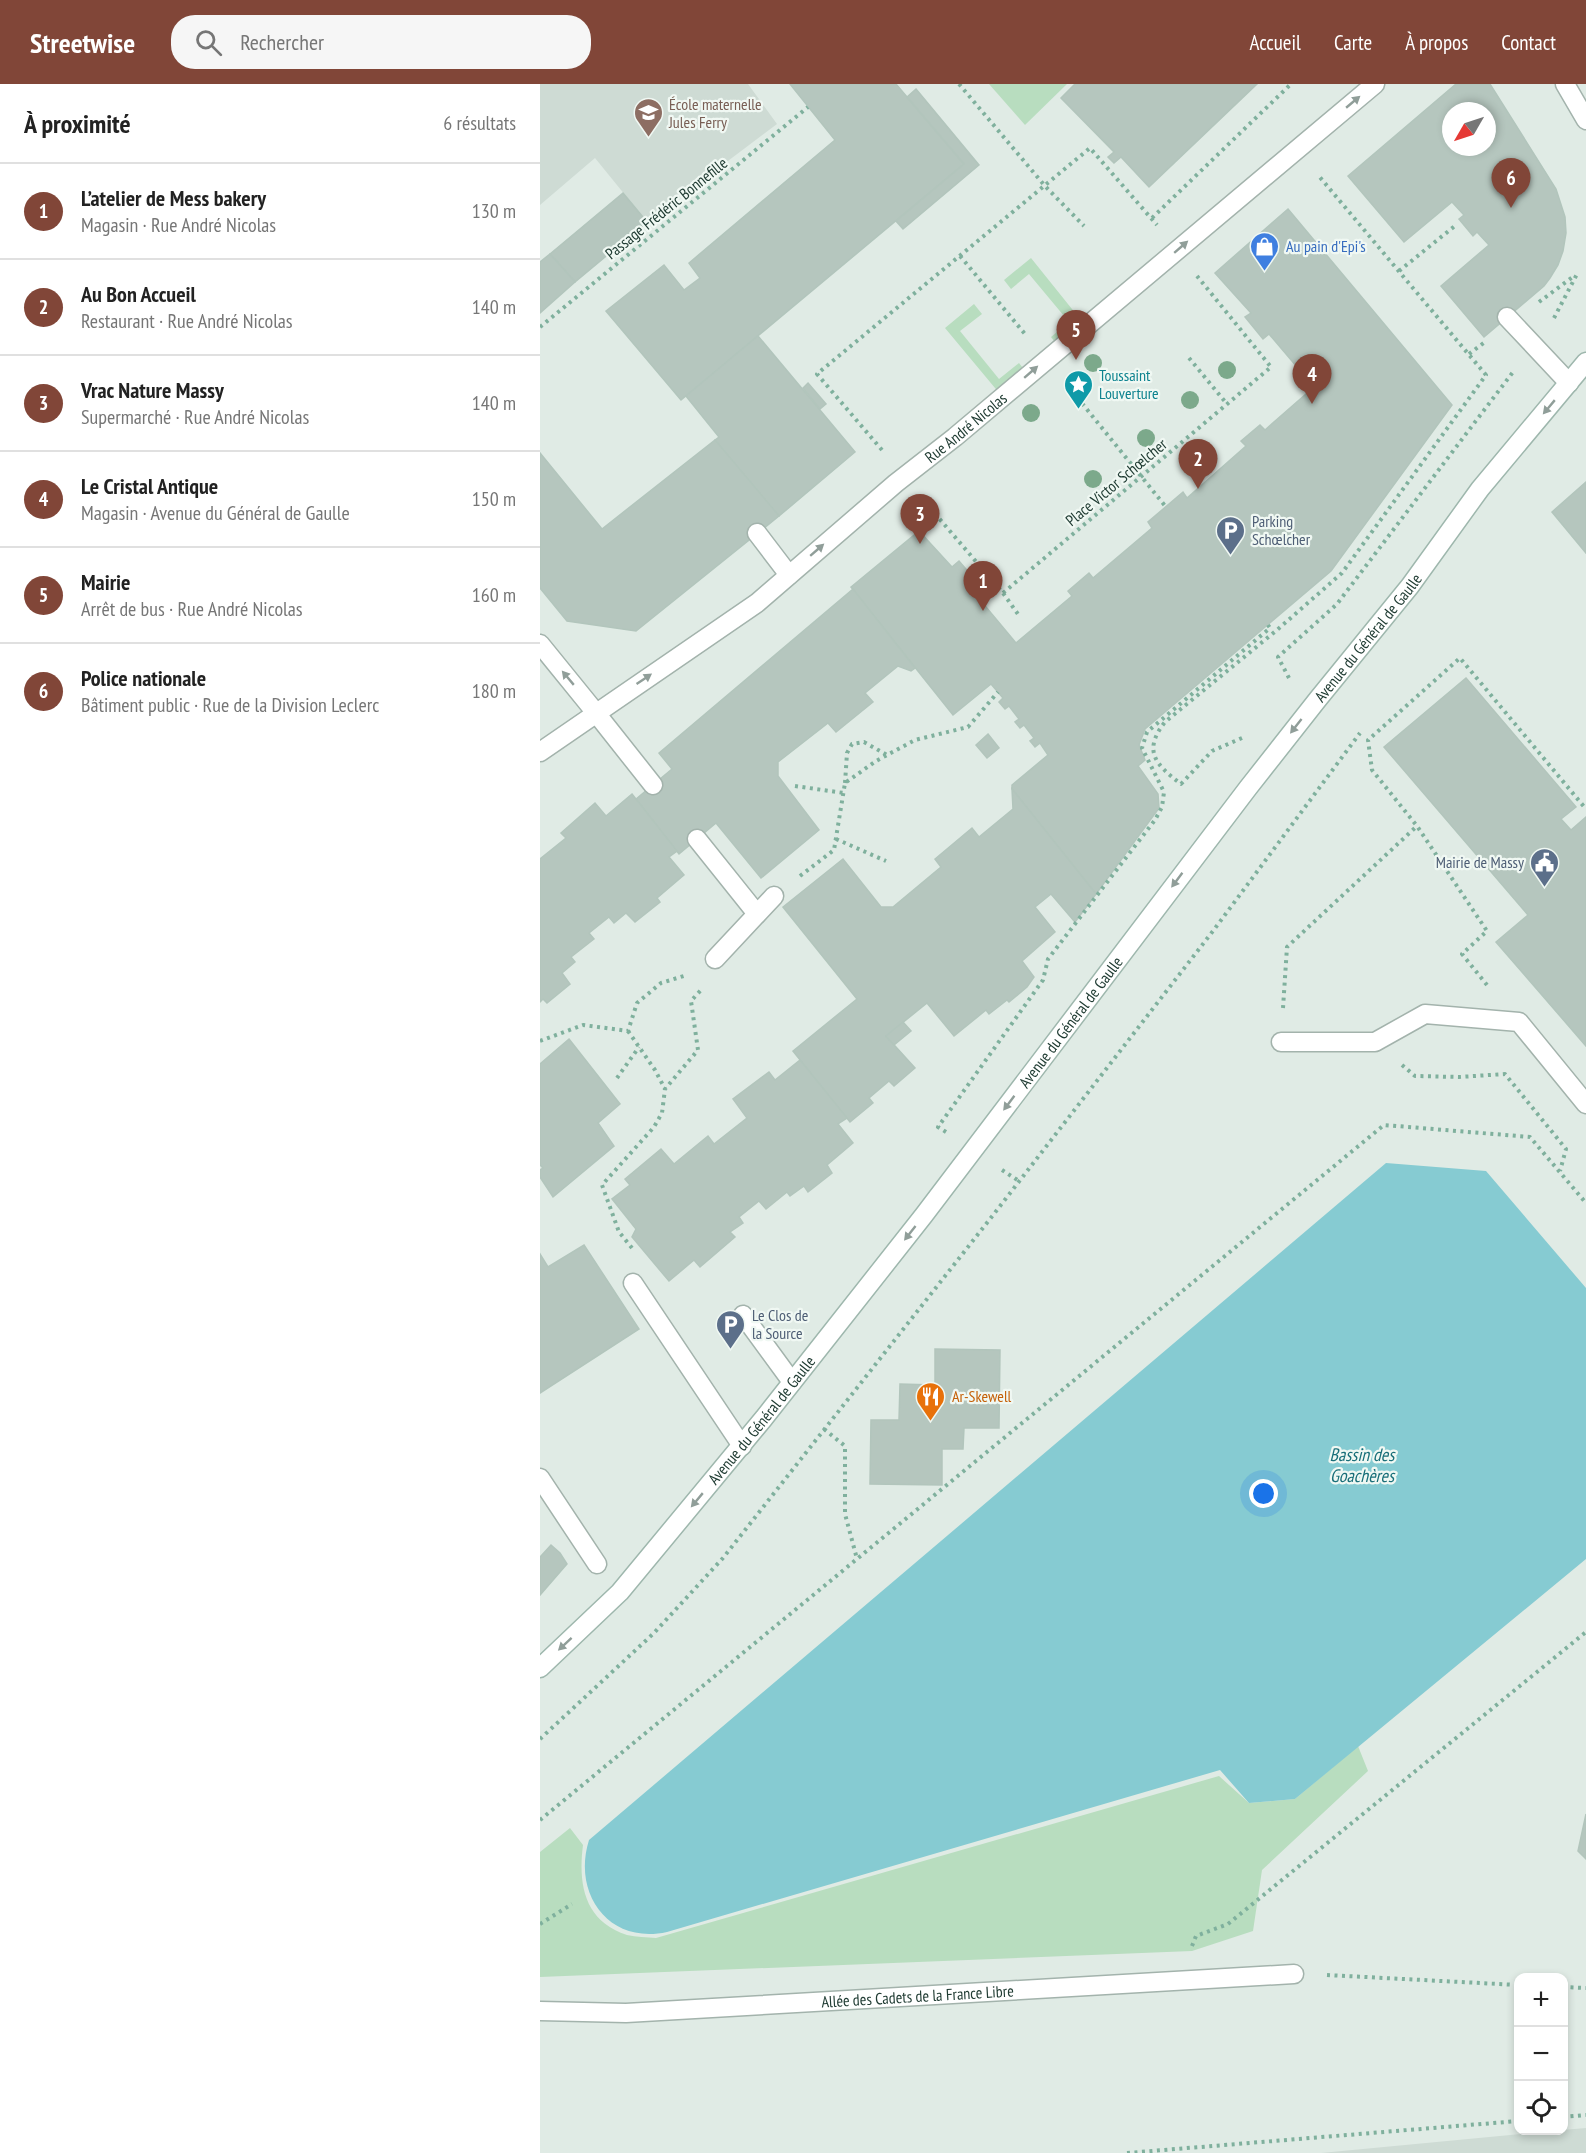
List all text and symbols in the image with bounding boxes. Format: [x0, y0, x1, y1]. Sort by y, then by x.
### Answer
search box [171, 15, 591, 69]
text: Streetwise [30, 24, 135, 61]
icon: search [192, 26, 225, 59]
text: Rechercher [240, 28, 324, 56]
text: Accueil [1249, 29, 1301, 56]
text: Carte [1334, 29, 1372, 56]
text: À propos [1405, 29, 1468, 56]
text: Contact [1501, 29, 1556, 56]
place label: École maternelle Jules Ferry [668, 94, 762, 132]
one-way arrow [1345, 96, 1360, 109]
school or university icon: École maternelle Jules Ferry [632, 97, 664, 139]
north arrow [1442, 102, 1496, 156]
text: À proximité [24, 107, 131, 140]
text: 6 résultats [443, 110, 516, 136]
street label: Passage Frédéric Bonnefille [601, 153, 731, 263]
pin: 6 [1492, 158, 1530, 208]
text: L’atelier de Mess bakery [81, 184, 266, 212]
text: 1 [39, 198, 48, 224]
text: 130 m [472, 198, 516, 224]
text: Magasin · Rue André Nicolas [81, 212, 276, 238]
shop icon: Au pain d'Epi's [1249, 230, 1281, 272]
place label: Au pain d'Epi's [1286, 236, 1366, 256]
one-way arrow [1173, 241, 1188, 254]
text: Au Bon Accueil [81, 280, 196, 308]
text: 2 [39, 294, 48, 320]
text: 140 m [472, 294, 516, 320]
text: Restaurant · Rue André Nicolas [81, 308, 293, 334]
pin: 5 [1056, 310, 1096, 360]
pin: 4 [1292, 354, 1332, 404]
one-way arrow [1023, 365, 1039, 378]
place label: Toussaint Louverture [1099, 365, 1159, 403]
place icon: Toussaint Louverture [1062, 368, 1094, 410]
text: Vrac Nature Massy [81, 376, 224, 404]
street label: Rue André Nicolas [921, 388, 1011, 467]
text: 3 [39, 390, 48, 416]
text: 140 m [472, 390, 516, 416]
one-way arrow [1542, 399, 1555, 415]
text: Supermarché · Rue André Nicolas [81, 404, 309, 430]
street label: Place Victor Schœlcher [1061, 433, 1171, 530]
pin: 2 [1178, 440, 1218, 489]
text: Le Cristal Antique [81, 472, 218, 500]
text: 4 [39, 486, 48, 512]
text: 150 m [472, 486, 516, 512]
pin: 3 [900, 494, 940, 544]
text: Magasin · Avenue du Général de Gaulle [81, 500, 350, 526]
place label: Parking Schœlcher [1252, 511, 1311, 549]
parking icon: Parking Schœlcher [1215, 514, 1247, 556]
one-way arrow [809, 544, 824, 557]
pin: 1 [964, 562, 1002, 611]
text: Mairie [81, 568, 130, 596]
street label: Avenue du Général de Gaulle [1310, 569, 1426, 706]
text: 5 [39, 582, 48, 608]
text: 160 m [472, 582, 516, 608]
text: Arrêt de bus · Rue André Nicolas [81, 596, 303, 622]
text: Police nationale [81, 664, 206, 692]
one-way arrow [562, 670, 575, 686]
one-way arrow [636, 674, 653, 685]
text: 6 [39, 678, 48, 704]
text: 180 m [472, 678, 516, 704]
text: Bâtiment public · Rue de la Division Leclerc [81, 692, 379, 718]
one-way arrow [1290, 718, 1303, 734]
public building icon: Mairie de Massy [1529, 846, 1561, 888]
place label: Mairie de Massy [1436, 852, 1524, 872]
one-way arrow [1172, 873, 1184, 888]
street label: Avenue du Général de Gaulle [1014, 952, 1127, 1092]
one-way arrow [1003, 1094, 1015, 1110]
one-way arrow [903, 1225, 916, 1241]
place label: Le Clos de la Source [752, 1305, 808, 1343]
parking icon: Le Clos de la Source [715, 1308, 747, 1350]
street label: Avenue du Général de Gaulle [703, 1352, 819, 1488]
restaurant icon: Ar-Skewell [915, 1380, 947, 1422]
place label: Ar-Skewell [952, 1386, 1012, 1406]
water label: Bassin des Goachères [1330, 1443, 1396, 1487]
your location [1249, 1479, 1278, 1508]
one-way arrow [690, 1492, 703, 1508]
one-way arrow [558, 1637, 573, 1651]
map controls [1514, 1973, 1568, 2135]
button: + [1514, 1973, 1568, 2027]
street label: Allée des Cadets de la France Libre [821, 1980, 1014, 2012]
button: − [1514, 2027, 1568, 2081]
button: locate [1514, 2081, 1568, 2135]

